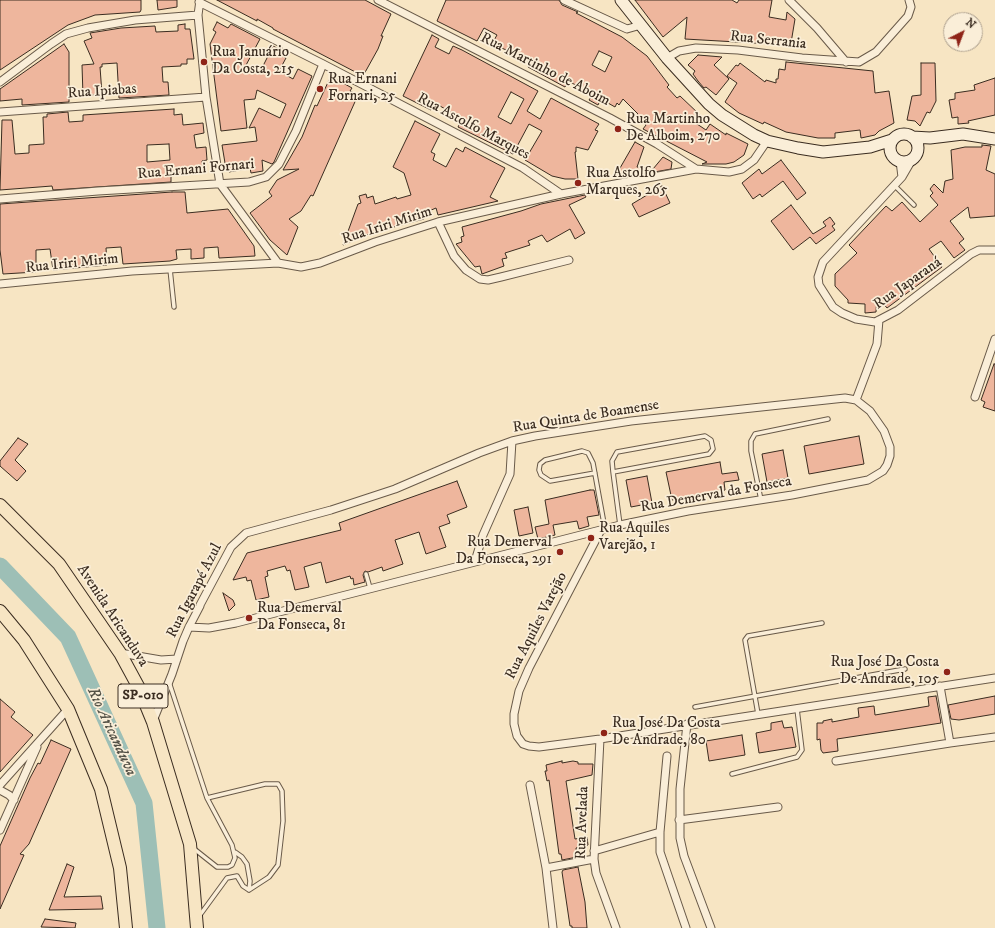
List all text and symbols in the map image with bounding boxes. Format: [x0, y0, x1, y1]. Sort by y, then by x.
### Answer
north arrow [943, 12, 983, 52]
text: N [962, 16, 978, 32]
street label: Rua Serrania [729, 28, 807, 54]
street label: Rua Martinho de Aboim [477, 29, 613, 111]
place label: Rua Januário Da Costa, 215 [212, 44, 294, 79]
marker: Rua Januário Da Costa, 215 [199, 57, 209, 67]
place label: Rua Ernani Fornari, 25 [328, 71, 397, 106]
street label: Rua Ipiabas [67, 81, 137, 103]
marker: Rua Ernani Fornari, 25 [315, 84, 325, 94]
street label: Rua Astolfo Marques [414, 90, 532, 164]
place label: Rua Martinho De Alboim, 270 [626, 111, 720, 146]
marker: Rua Martinho De Alboim, 270 [613, 124, 623, 134]
street label: Rua Ernani Fornari [137, 156, 255, 184]
place label: Rua Astolfo Marques, 265 [586, 165, 667, 200]
marker: Rua Astolfo Marques, 265 [573, 178, 583, 188]
street label: Rua Iriri Mirim [340, 203, 434, 249]
street label: Rua Iriri Mirim [25, 250, 119, 278]
street label: Rua Japaraná [871, 254, 945, 314]
street label: Rua Quinta de Boamense [512, 397, 660, 437]
street label: Rua Demerval da Fonseca [639, 473, 793, 517]
place label: Rua Aquiles Varejão, 1 [599, 520, 670, 555]
marker: Rua Aquiles Varejão, 1 [586, 533, 596, 543]
place label: Rua Demerval Da Fonseca, 291 [456, 534, 552, 569]
street label: Rua Igarapé Azul [164, 541, 226, 641]
marker: Rua Demerval Da Fonseca, 291 [555, 547, 565, 557]
street label: Avenida Aricanduva [72, 562, 152, 670]
street label: Rua Aquiles Varejão [502, 569, 572, 683]
place label: Rua Demerval Da Fonseca, 81 [257, 600, 346, 635]
marker: Rua Demerval Da Fonseca, 81 [244, 613, 254, 623]
place label: Rua José Da Costa De Andrade, 105 [831, 654, 939, 689]
marker: Rua José Da Costa De Andrade, 105 [942, 667, 952, 677]
water label: Rio Aricanduva [82, 684, 140, 780]
road number: SP-010 [118, 684, 168, 708]
place label: Rua José Da Costa De Andrade, 80 [612, 715, 720, 750]
marker: Rua José Da Costa De Andrade, 80 [599, 728, 609, 738]
street label: Rua Avelada [573, 786, 593, 860]

